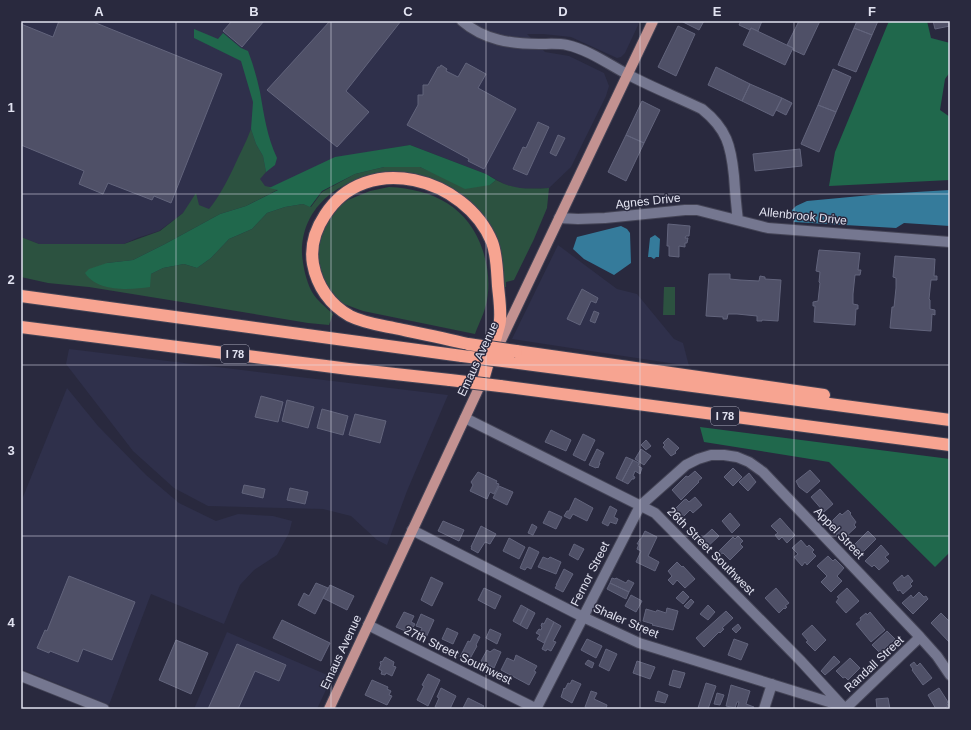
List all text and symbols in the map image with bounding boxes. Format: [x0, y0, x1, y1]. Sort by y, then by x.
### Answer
text: A [94, 4, 104, 19]
text: B [249, 4, 259, 19]
text: C [403, 4, 413, 19]
text: D [558, 4, 568, 19]
text: E [713, 4, 722, 19]
text: F [868, 4, 876, 19]
text: 1 [7, 100, 15, 115]
street label: Agnes Drive [615, 191, 682, 211]
street label: Allenbrook Drive [758, 204, 848, 228]
text: 2 [7, 272, 15, 287]
street label: Emaus Avenue [455, 319, 501, 398]
road number: I 78 [221, 345, 249, 363]
road number: I 78 [711, 407, 739, 425]
text: 3 [7, 443, 15, 458]
street label: 26th Street Southwest [664, 504, 758, 598]
street label: Appel Street [811, 504, 867, 562]
street label: Fernor Street [568, 539, 613, 609]
street label: Shaler Street [591, 601, 662, 641]
street label: Emaus Avenue [318, 612, 364, 691]
text: 4 [7, 615, 15, 630]
street label: 27th Street Southwest [402, 623, 515, 687]
street label: Randall Street [841, 632, 907, 695]

